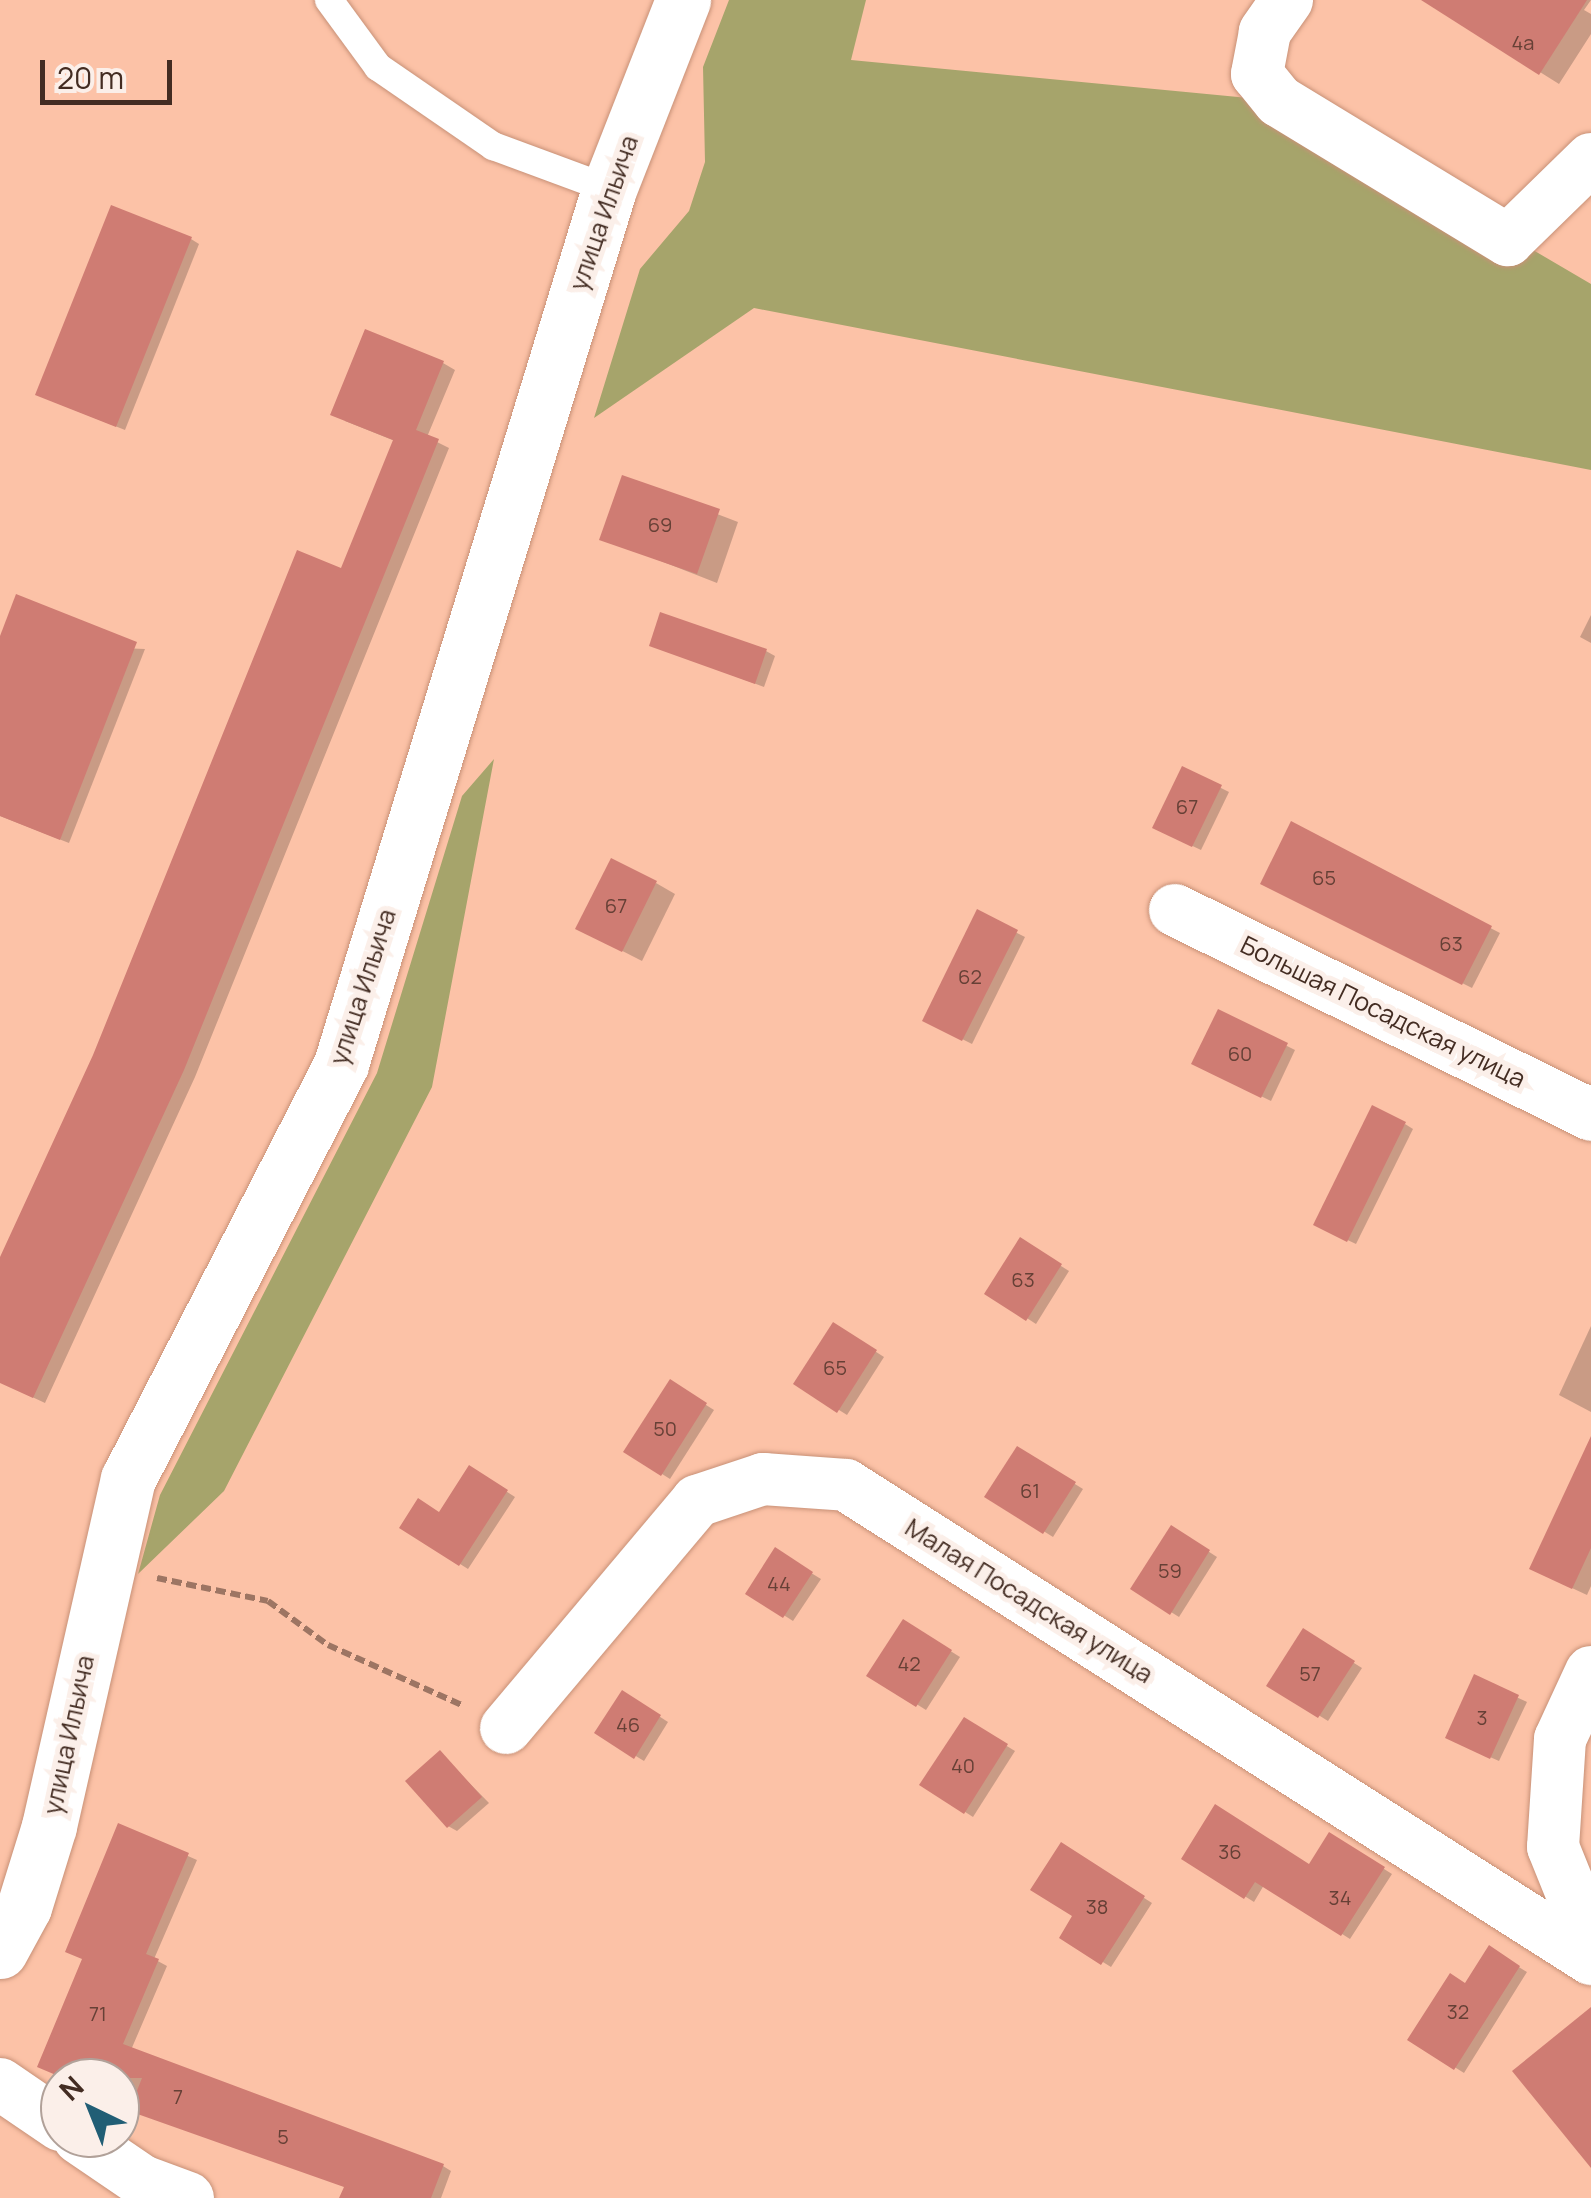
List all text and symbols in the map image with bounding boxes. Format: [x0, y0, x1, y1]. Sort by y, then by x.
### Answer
house number: 4а [1512, 30, 1534, 54]
scale bar [45, 40, 178, 102]
text: 20 m [57, 57, 124, 98]
street label: улица Ильича [563, 132, 645, 294]
house number: 69 [648, 512, 672, 536]
house number: 67 [1176, 794, 1198, 818]
house number: 65 [1312, 865, 1336, 889]
house number: 67 [605, 893, 627, 917]
street label: улица Ильича [324, 905, 402, 1069]
street label: Большая Посадская улица [1236, 930, 1530, 1094]
house number: 63 [1439, 931, 1463, 955]
house number: 62 [958, 964, 982, 988]
house number: 60 [1228, 1041, 1252, 1065]
house number: 63 [1011, 1267, 1035, 1291]
house number: 65 [823, 1355, 847, 1379]
house number: 50 [653, 1416, 677, 1440]
house number: 61 [1020, 1478, 1040, 1502]
street label: Малая Посадская улица [900, 1512, 1158, 1690]
house number: 59 [1158, 1558, 1182, 1582]
house number: 44 [767, 1571, 791, 1595]
house number: 42 [897, 1651, 921, 1675]
street label: улица Ильича [38, 1653, 100, 1817]
house number: 57 [1299, 1661, 1321, 1685]
house number: 3 [1476, 1705, 1488, 1729]
house number: 46 [616, 1712, 640, 1736]
house number: 40 [951, 1753, 975, 1777]
house number: 36 [1218, 1839, 1242, 1863]
house number: 34 [1329, 1885, 1351, 1909]
house number: 38 [1086, 1894, 1108, 1918]
house number: 32 [1447, 1999, 1469, 2023]
house number: 71 [89, 2001, 107, 2025]
north arrow [40, 2058, 140, 2158]
text: N [51, 2067, 91, 2108]
house number: 7 [173, 2084, 183, 2108]
house number: 5 [277, 2124, 289, 2148]

